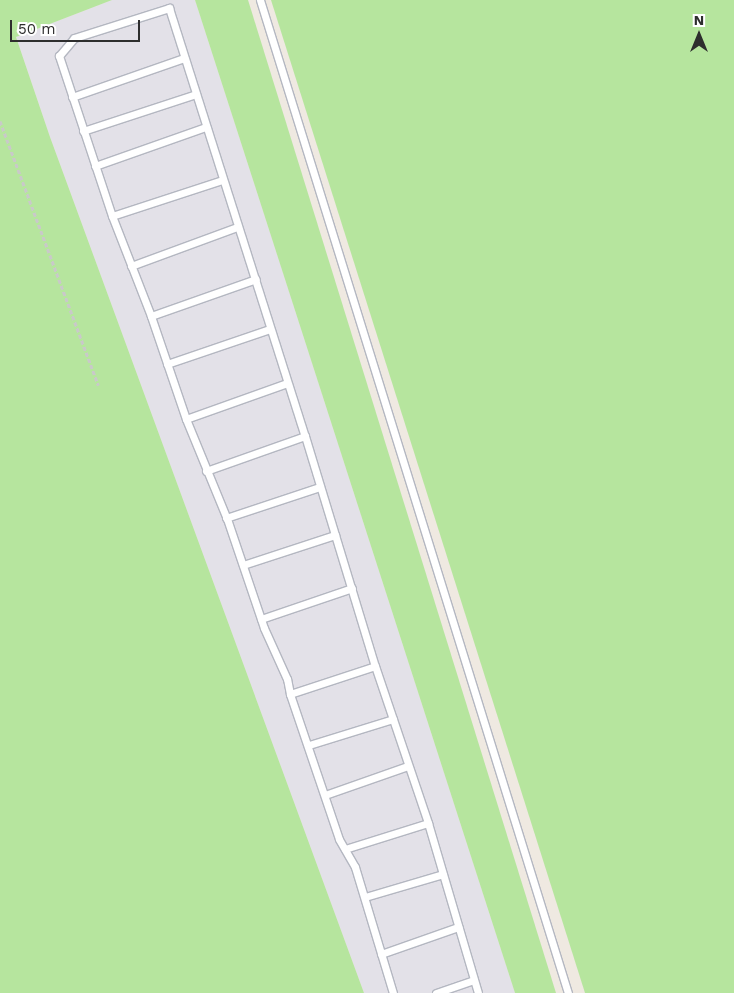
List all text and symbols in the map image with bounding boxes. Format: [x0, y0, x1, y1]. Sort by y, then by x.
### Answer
scale bar [12, 10, 142, 42]
north arrow [674, 10, 724, 60]
text: N [694, 12, 704, 28]
text: 50 m [18, 20, 55, 38]

